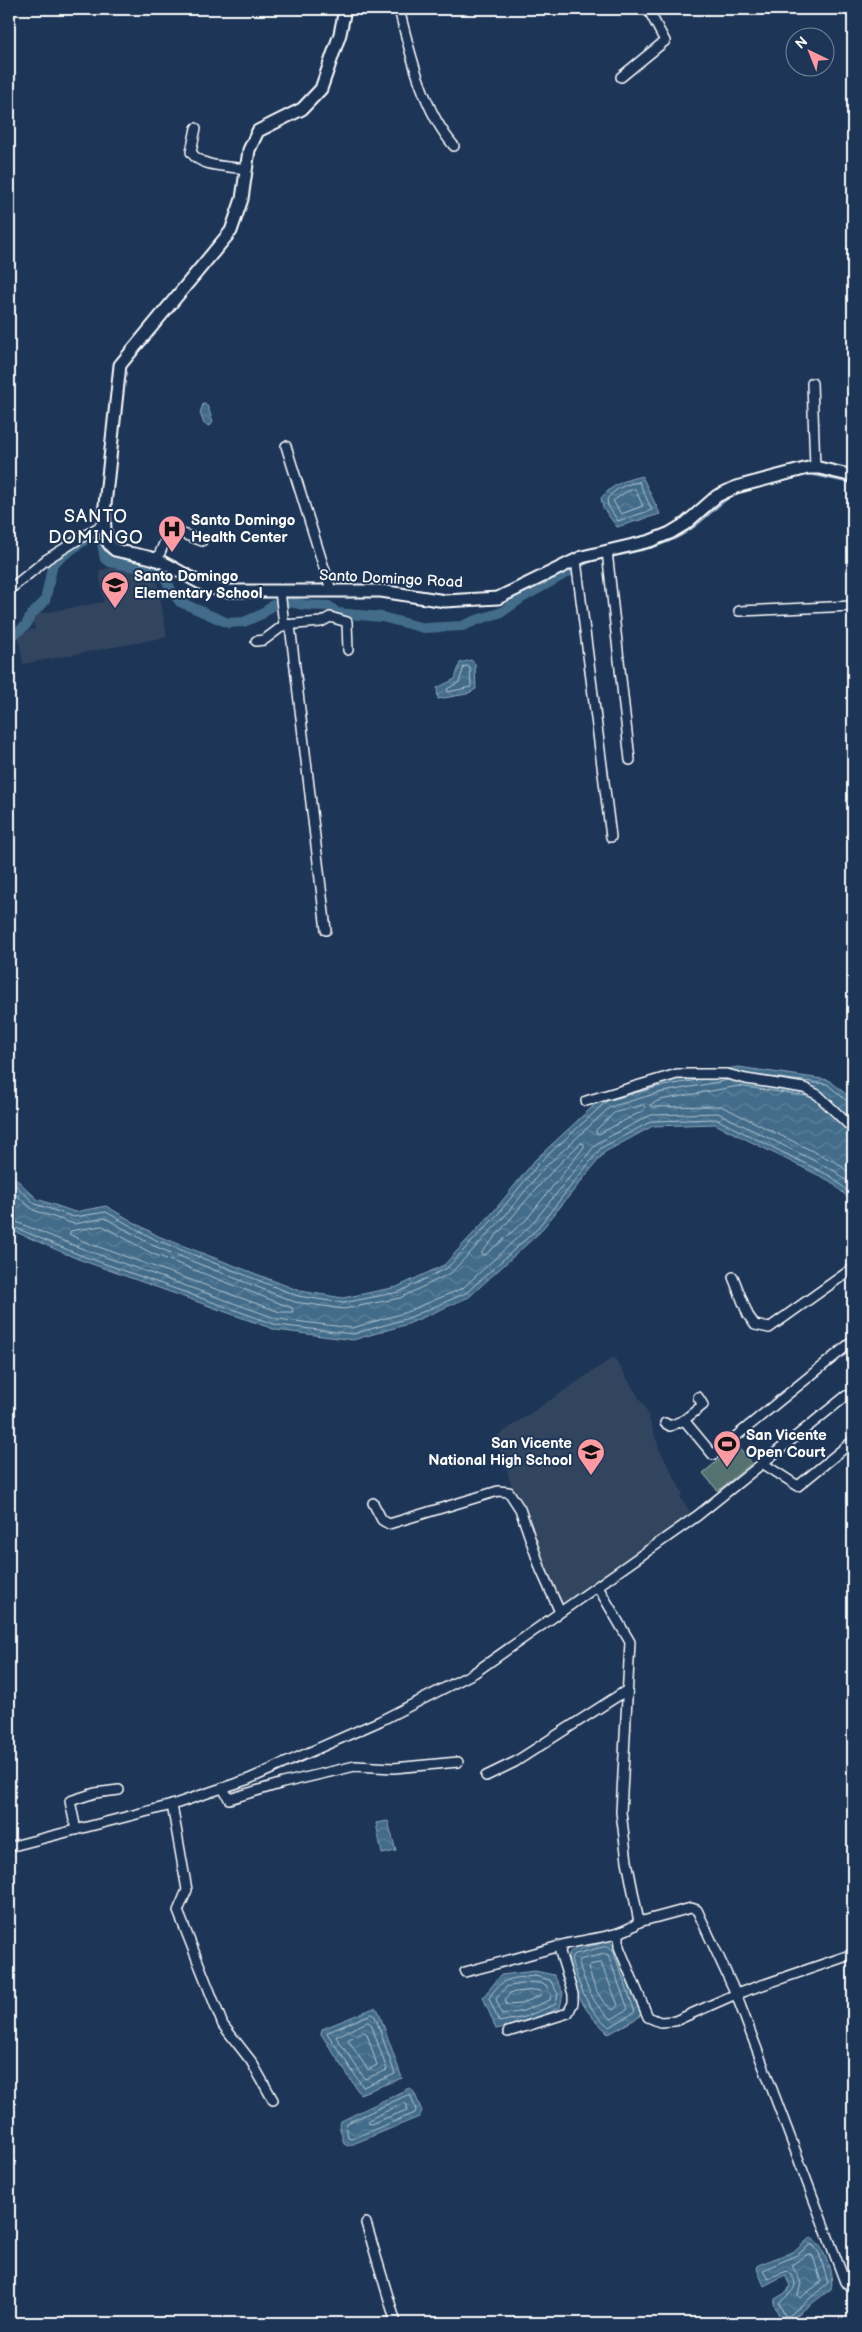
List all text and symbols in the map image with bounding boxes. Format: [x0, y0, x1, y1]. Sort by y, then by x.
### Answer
north arrow [784, 28, 834, 78]
text: N [792, 33, 811, 53]
district label: SANTO DOMINGO [48, 506, 144, 548]
place label: Santo Domingo Health Center [191, 511, 296, 547]
hospital icon: Santo Domingo Health Center [157, 514, 187, 553]
street label: Santo Domingo Road [319, 566, 463, 592]
place label: Santo Domingo Elementary School [134, 567, 262, 603]
school or university icon: Santo Domingo Elementary School [100, 570, 130, 609]
place label: San Vicente Open Court [746, 1426, 827, 1462]
sports icon: San Vicente Open Court [712, 1429, 742, 1468]
place label: San Vicente National High School [428, 1434, 572, 1470]
school or university icon: San Vicente National High School [576, 1437, 606, 1476]

